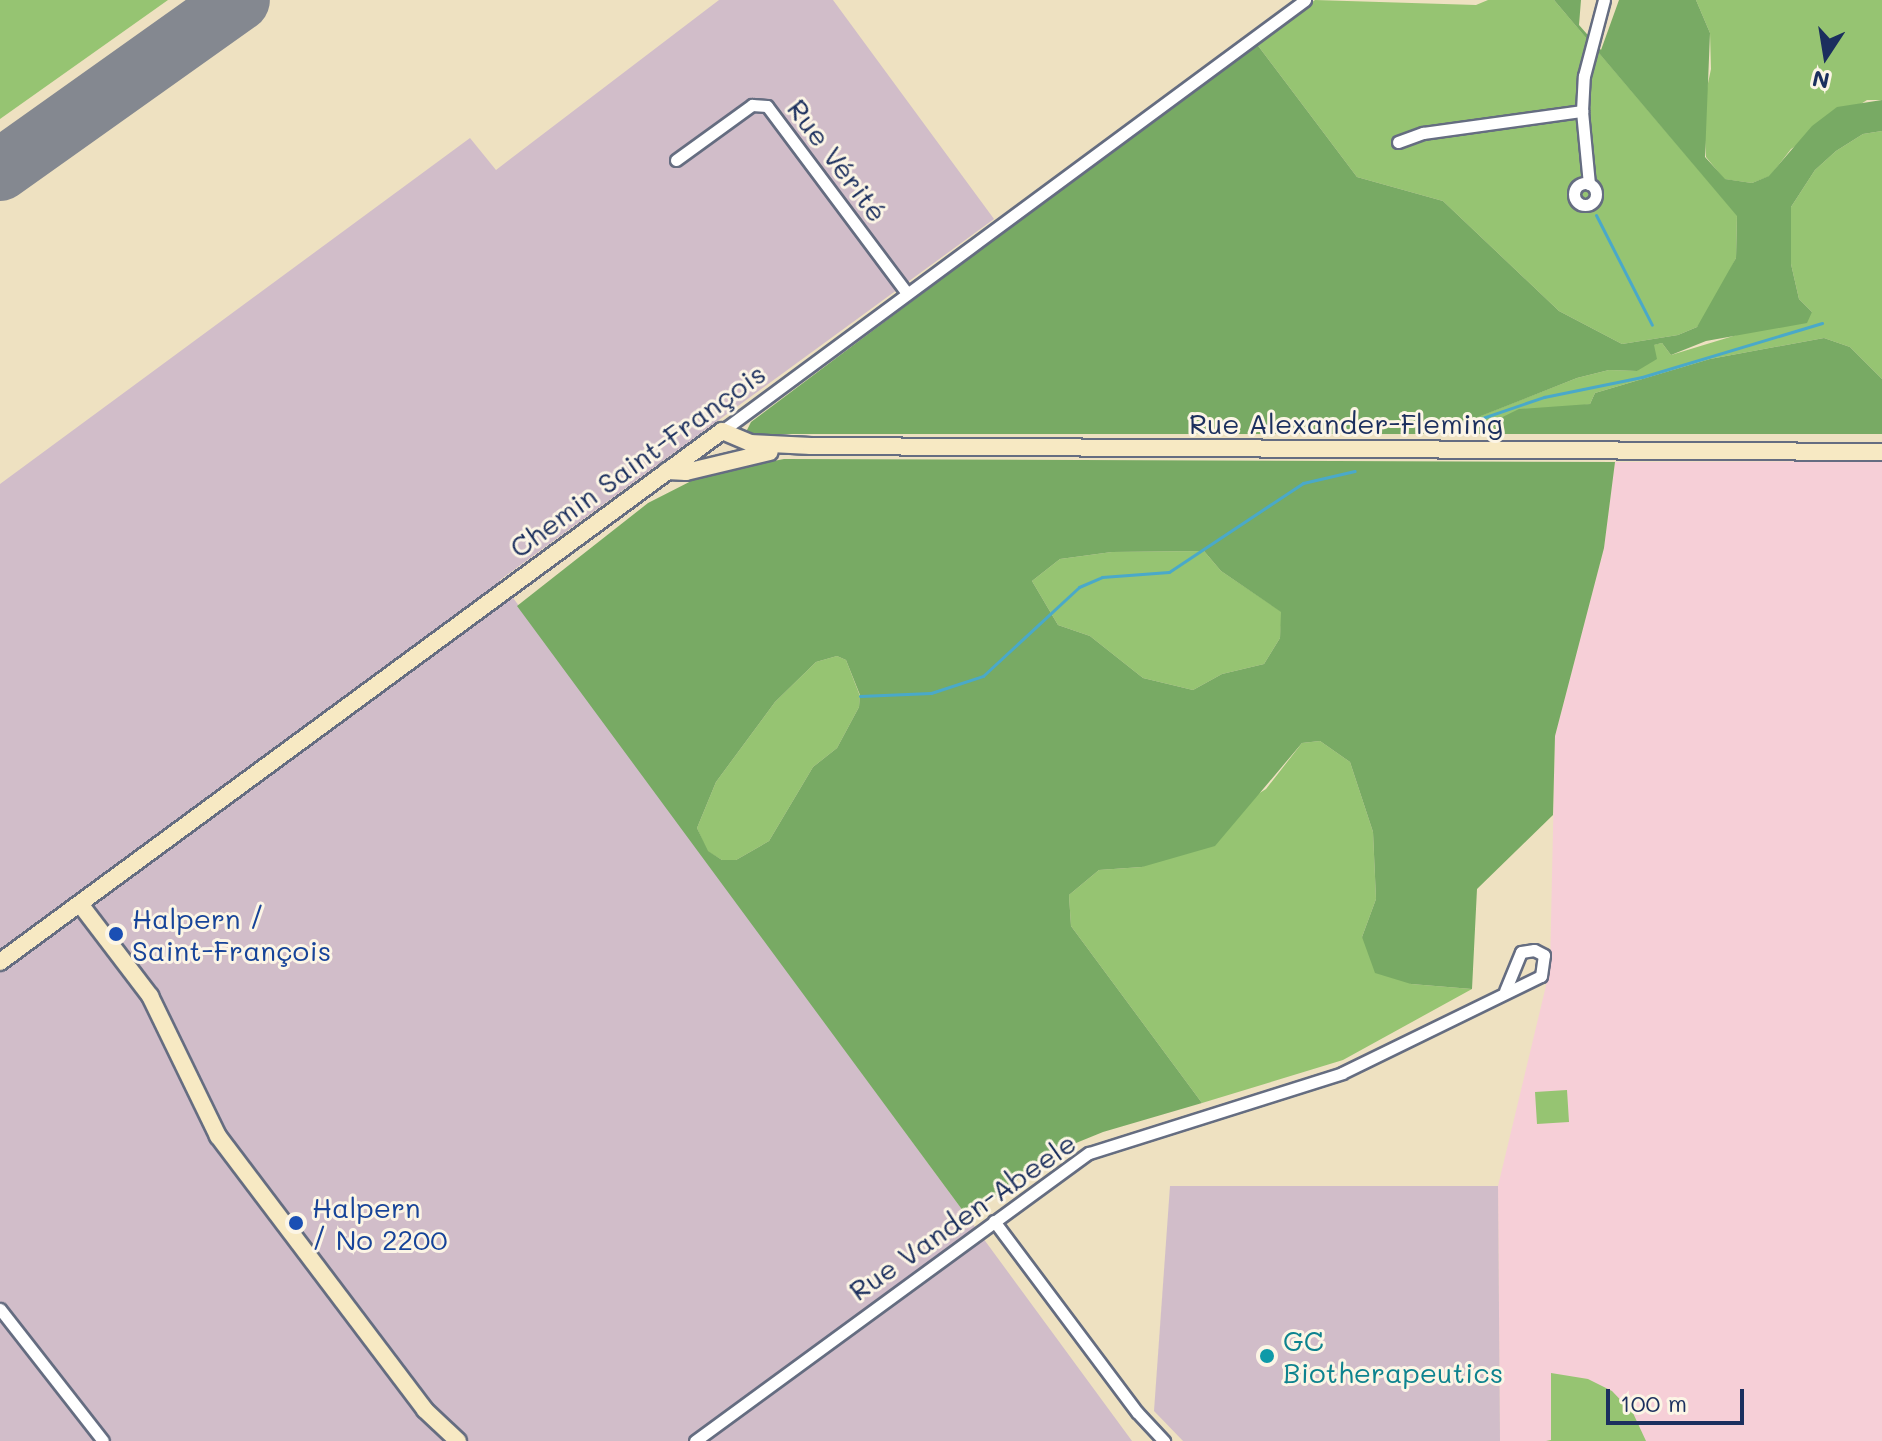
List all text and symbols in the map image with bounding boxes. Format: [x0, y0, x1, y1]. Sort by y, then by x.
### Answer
north arrow [1786, 16, 1866, 96]
text: N [1810, 64, 1832, 96]
street label: Rue Vérité [781, 92, 895, 228]
street label: Chemin Saint-François [503, 356, 771, 564]
street label: Rue Alexander-Fleming [1189, 406, 1503, 440]
place label: Halpern / Saint-François [132, 901, 331, 967]
marker: Halpern / Saint-François [107, 925, 125, 943]
street label: Rue Vanden-Abeele [842, 1125, 1082, 1307]
place label: Halpern / No 2200 [312, 1190, 448, 1256]
marker: Halpern / No 2200 [287, 1214, 305, 1232]
place label: GC Biotherapeutics [1283, 1323, 1503, 1389]
marker: GC Biotherapeutics [1258, 1347, 1276, 1365]
scale bar [1610, 1373, 1748, 1423]
text: 100 m [1620, 1387, 1687, 1418]

